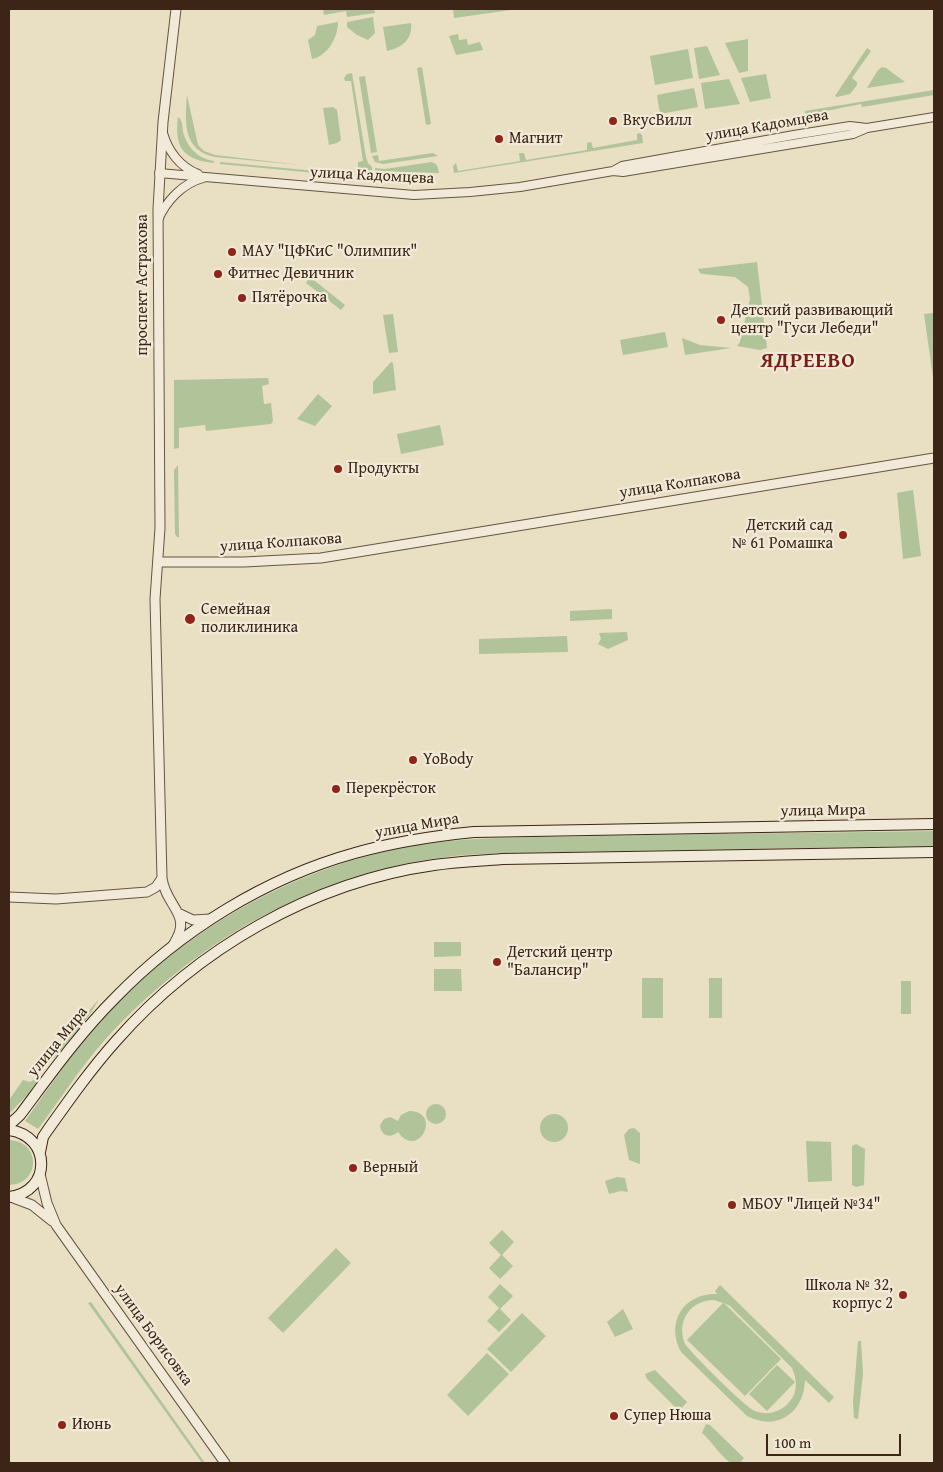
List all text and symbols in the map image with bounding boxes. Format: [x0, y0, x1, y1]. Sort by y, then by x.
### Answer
street label: улица Кадомцева [704, 106, 830, 146]
place label: ВкусВилл [623, 111, 692, 131]
marker: ВкусВилл [607, 115, 619, 127]
place label: Магнит [509, 129, 562, 149]
marker: Магнит [493, 133, 505, 145]
street label: улица Кадомцева [309, 163, 435, 189]
street label: проспект Астрахова [133, 214, 153, 356]
place label: МАУ "ЦФКиС "Олимпик" [242, 242, 417, 262]
marker: МАУ "ЦФКиС "Олимпик" [226, 246, 238, 258]
place label: Фитнес Девичник [228, 264, 354, 284]
marker: Фитнес Девичник [212, 268, 224, 280]
place label: Пятёрочка [252, 288, 327, 308]
marker: Пятёрочка [236, 292, 248, 304]
place label: Детский развивающий центр "Гуси Лебеди" [731, 301, 893, 339]
marker: Детский развивающий центр "Гуси Лебеди" [715, 314, 727, 326]
district label: ЯДРЕЕВО [759, 349, 857, 375]
place label: Продукты [348, 459, 419, 479]
marker: Продукты [332, 463, 344, 475]
street label: улица Колпакова [618, 465, 742, 503]
place label: Детский сад № 61 Ромашка [732, 516, 833, 554]
street label: улица Колпакова [219, 529, 343, 557]
marker: Детский сад № 61 Ромашка [837, 529, 849, 541]
place label: Семейная поликлиника [201, 600, 298, 638]
marker: Семейная поликлиника [183, 612, 197, 626]
place label: YoBody [423, 750, 474, 770]
marker: YoBody [407, 754, 419, 766]
place label: Перекрёсток [346, 779, 436, 799]
marker: Перекрёсток [330, 783, 342, 795]
street label: улица Мира [780, 801, 866, 821]
street label: улица Мира [373, 809, 461, 843]
place label: Детский центр "Балансир" [507, 943, 613, 981]
marker: Детский центр "Балансир" [491, 956, 503, 968]
street label: улица Мира [24, 1003, 92, 1081]
place label: Верный [363, 1158, 418, 1178]
marker: Верный [347, 1162, 359, 1174]
place label: МБОУ "Лицей №34" [742, 1195, 881, 1215]
marker: МБОУ "Лицей №34" [726, 1199, 738, 1211]
place label: Школа № 32, корпус 2 [805, 1276, 893, 1314]
street label: улица Борисовка [110, 1280, 196, 1390]
marker: Школа № 32, корпус 2 [897, 1289, 909, 1301]
place label: Супер Нюша [624, 1406, 711, 1426]
marker: Супер Нюша [608, 1410, 620, 1422]
place label: Июнь [72, 1415, 111, 1435]
marker: Июнь [56, 1419, 68, 1431]
scale bar [768, 1424, 903, 1456]
text: 100 m [774, 1432, 811, 1453]

